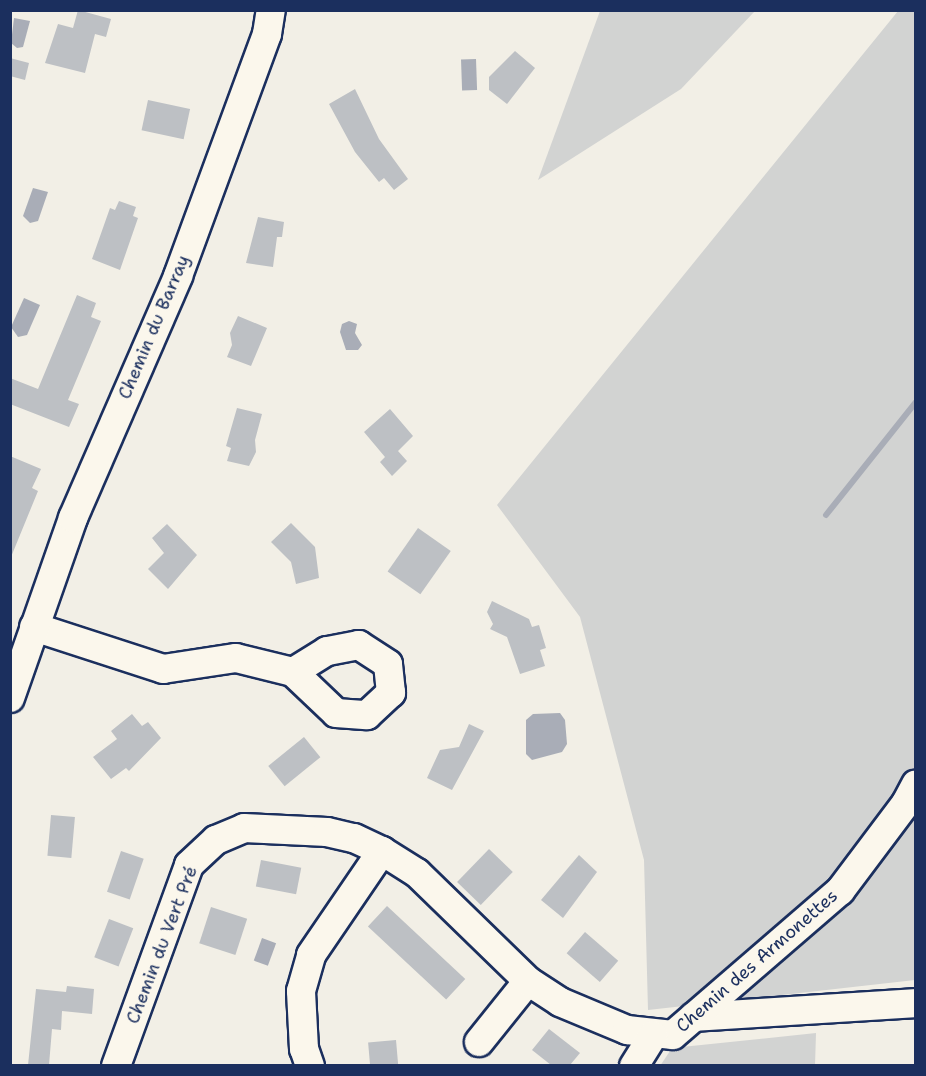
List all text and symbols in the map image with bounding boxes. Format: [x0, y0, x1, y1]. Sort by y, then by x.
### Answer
street label: Chemin du Barray [114, 252, 194, 402]
street label: Chemin du Vert Pré [122, 863, 202, 1027]
street label: Chemin des Armonettes [672, 885, 842, 1037]

